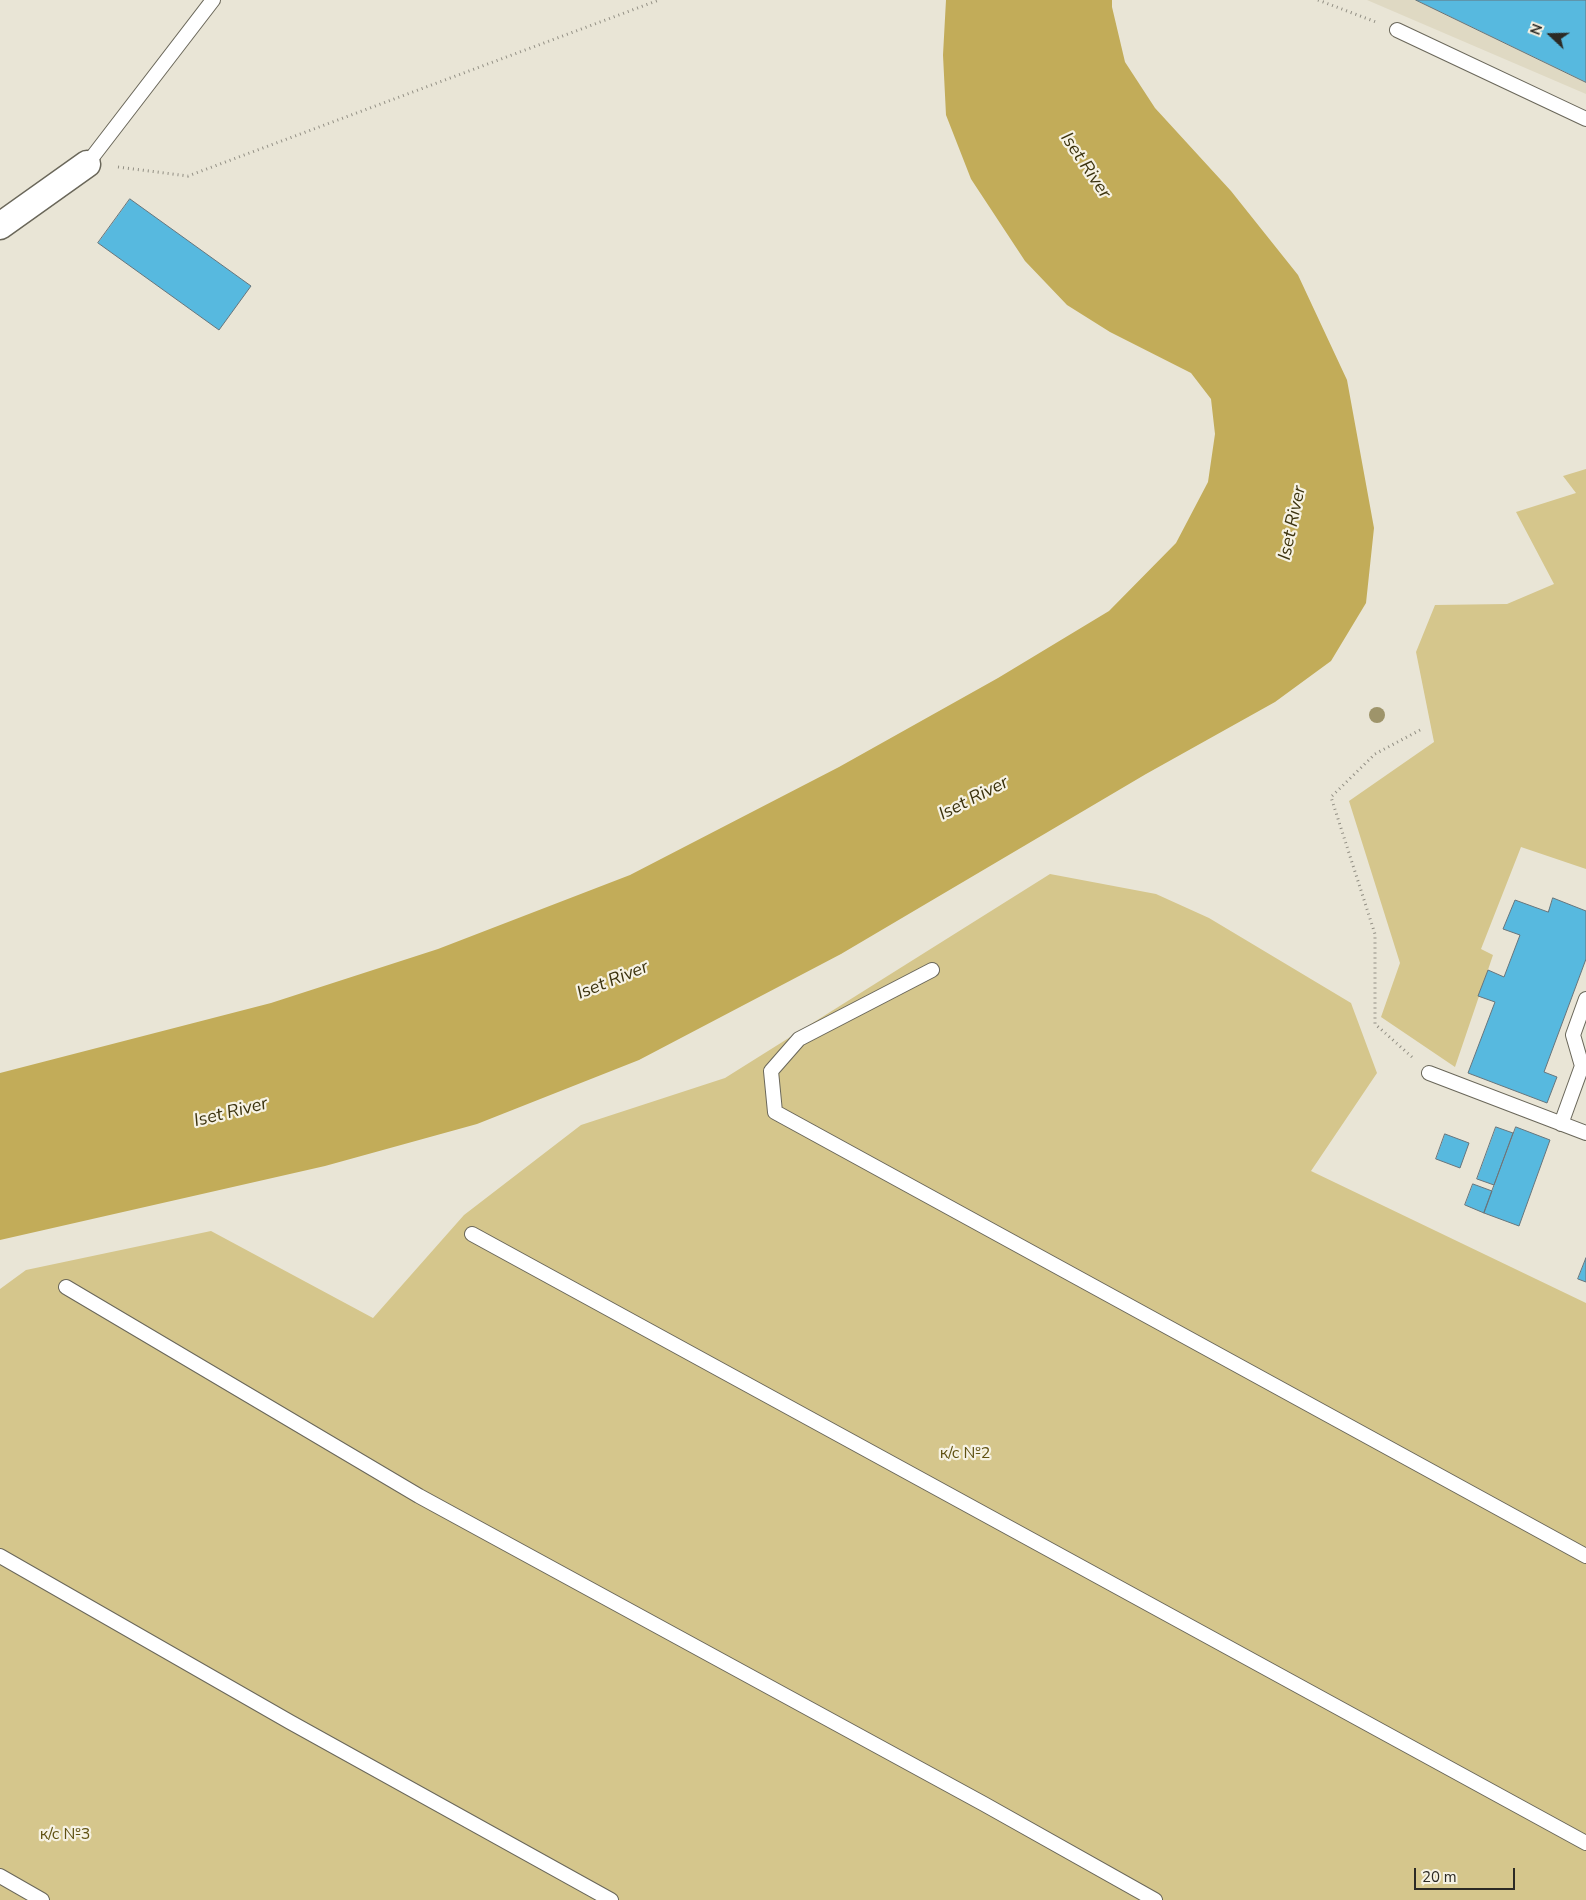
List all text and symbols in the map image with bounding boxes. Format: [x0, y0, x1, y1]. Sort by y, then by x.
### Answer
north arrow [1526, 10, 1576, 60]
text: N [1526, 21, 1547, 38]
water label: Iset River [1055, 129, 1115, 203]
water label: Iset River [1275, 484, 1311, 562]
water label: Iset River [936, 772, 1012, 826]
water label: Iset River [574, 957, 652, 1005]
water label: Iset River [192, 1093, 270, 1133]
park label: к/с №2 [940, 1444, 990, 1464]
park label: к/с №3 [40, 1825, 90, 1845]
scale bar [1416, 1858, 1517, 1890]
text: 20 m [1422, 1867, 1457, 1887]

